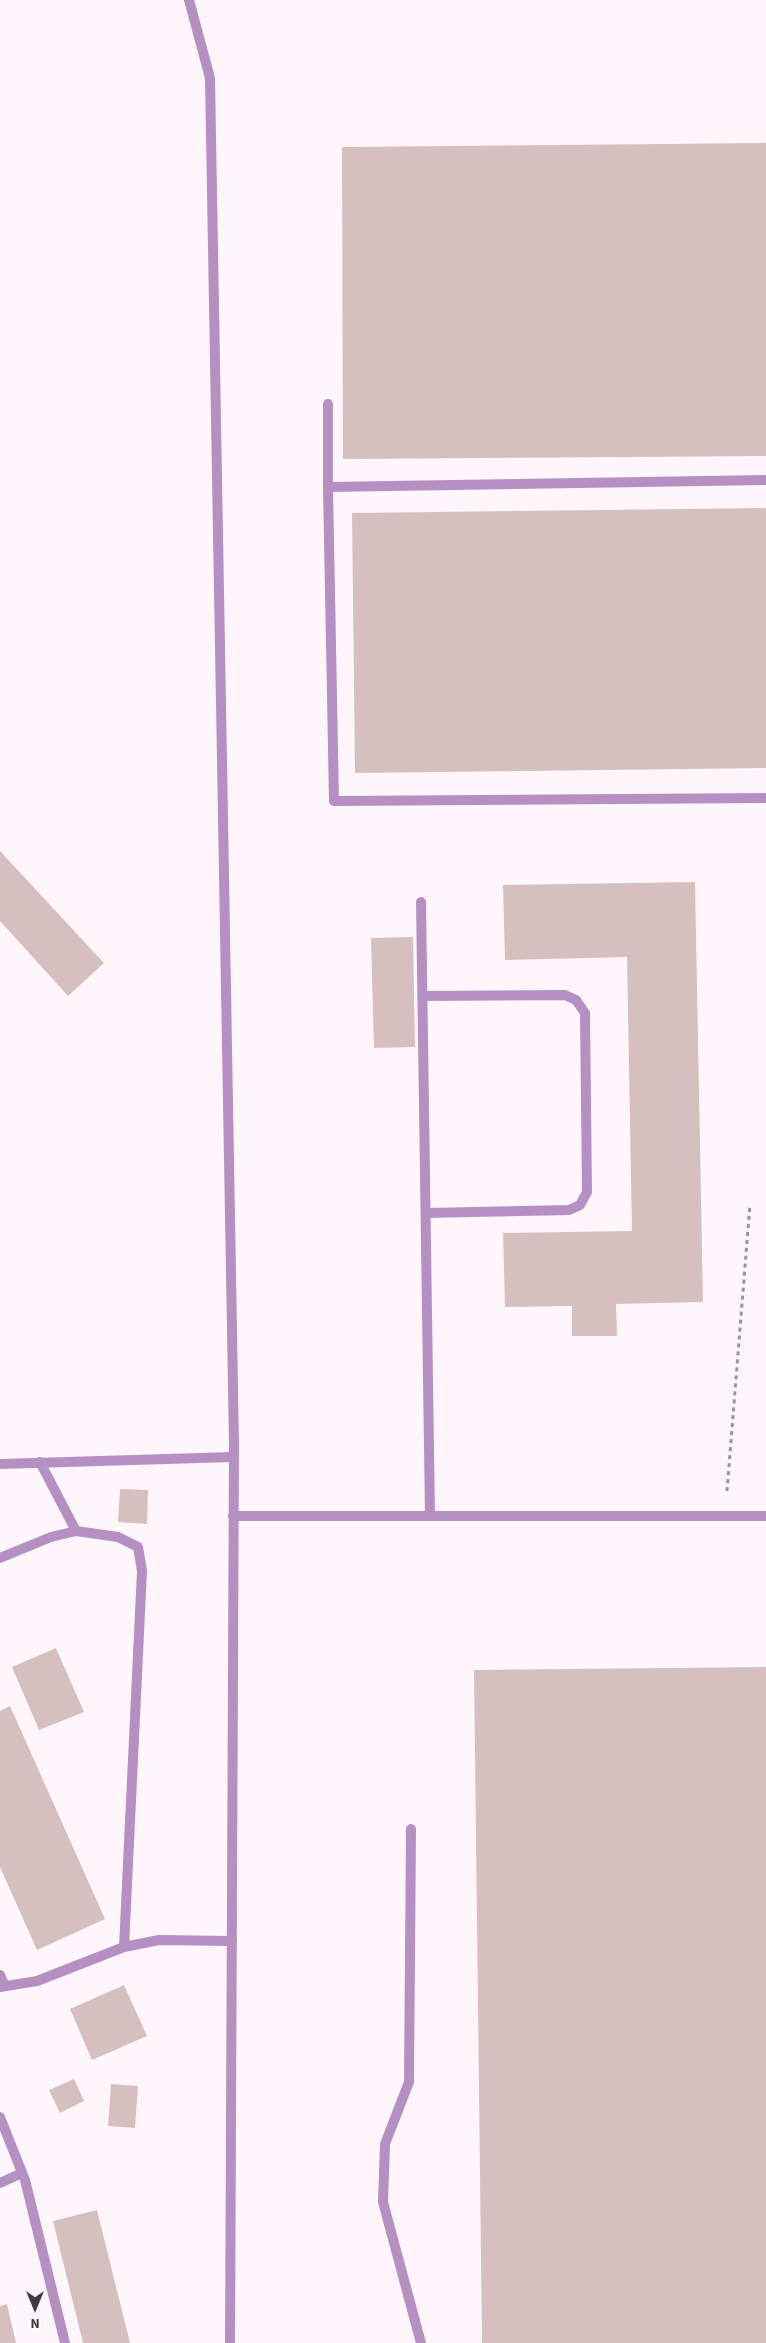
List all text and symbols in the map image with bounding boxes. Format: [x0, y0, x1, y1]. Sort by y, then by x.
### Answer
north arrow [10, 2283, 60, 2333]
text: N [30, 2313, 40, 2333]

